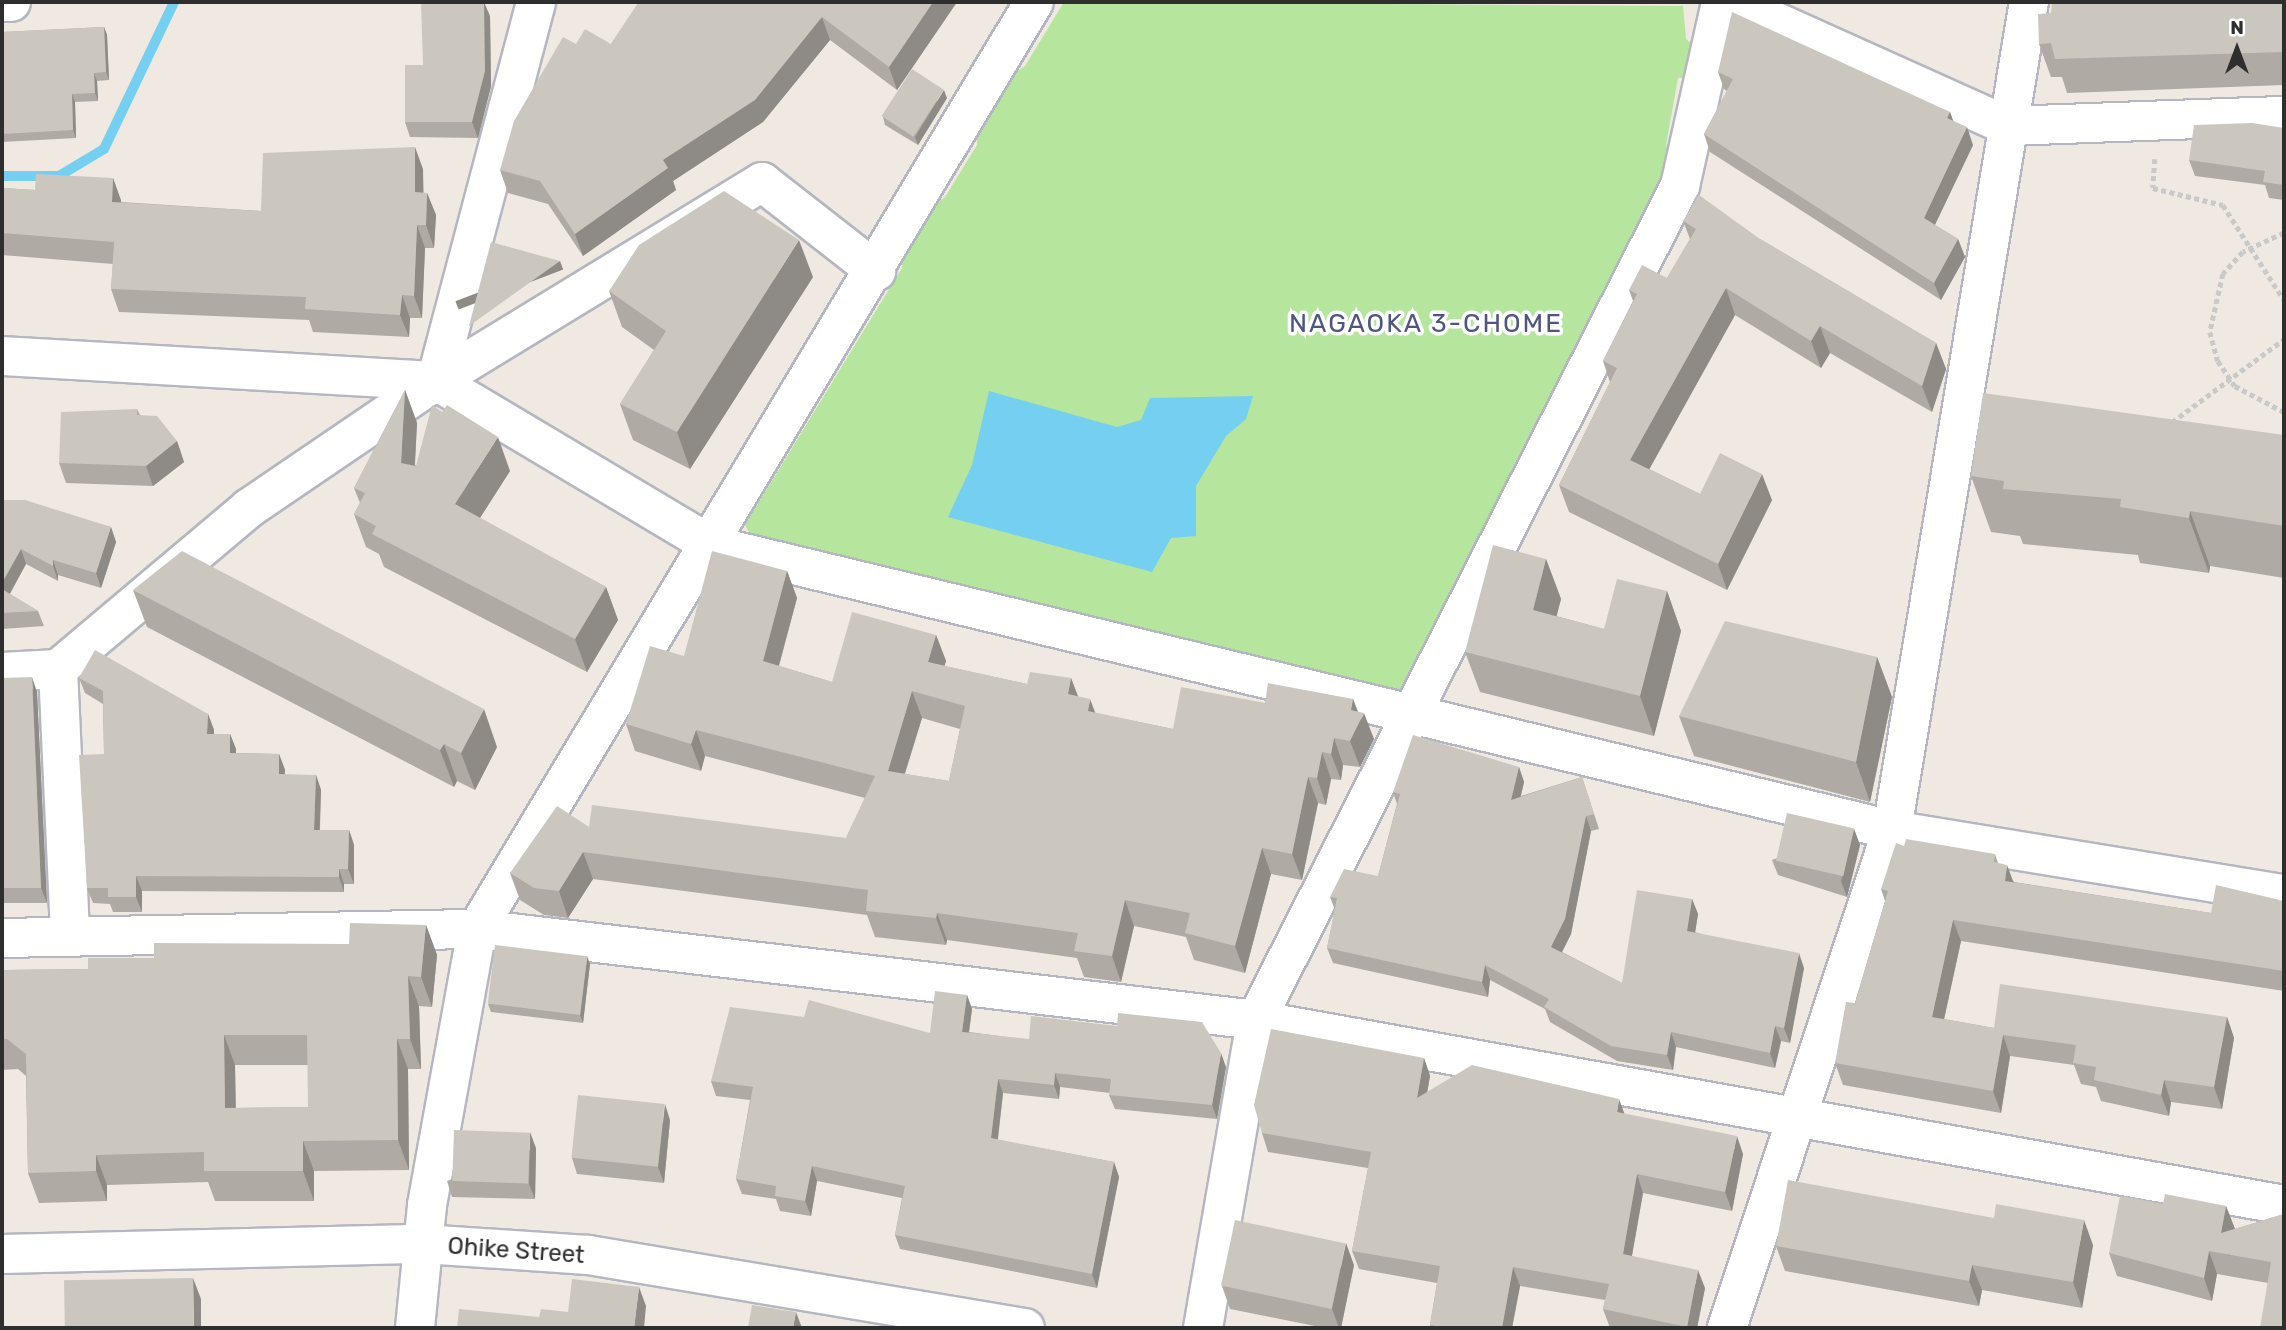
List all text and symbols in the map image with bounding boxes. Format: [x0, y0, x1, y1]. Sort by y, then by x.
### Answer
north arrow [2202, 14, 2272, 84]
text: N [2230, 16, 2244, 39]
district label: NAGAOKA 3-CHOME [1291, 308, 1561, 340]
street label: Ohike Street [447, 1232, 585, 1270]

